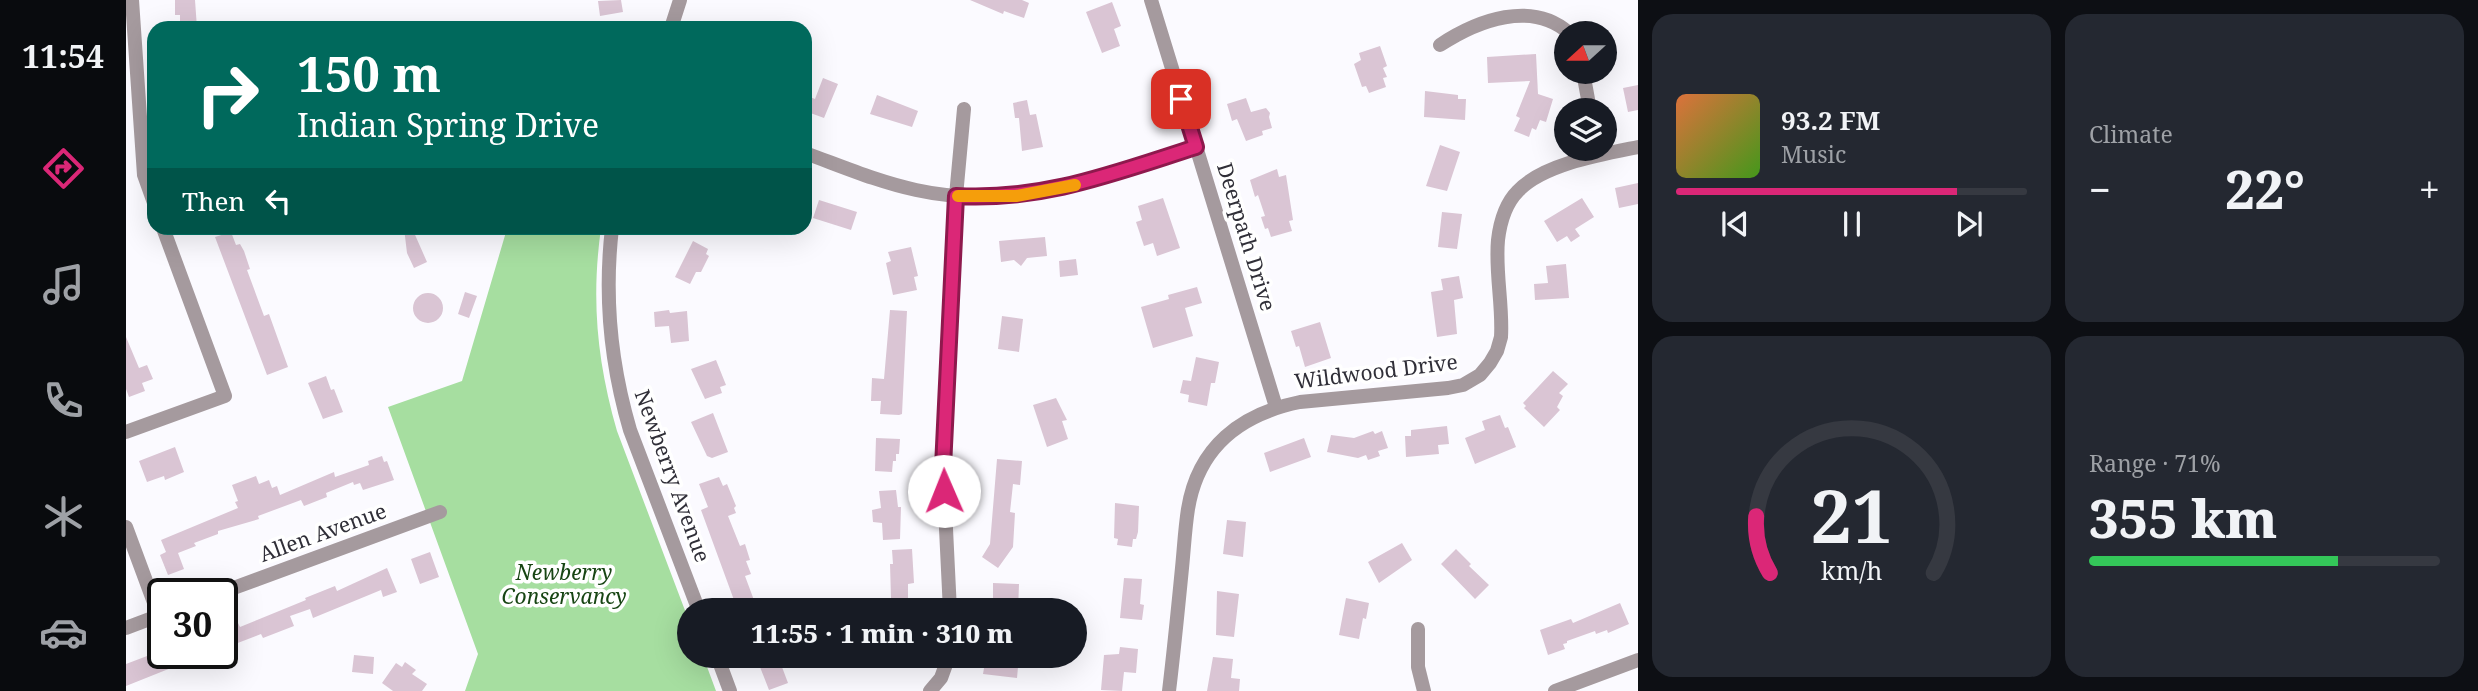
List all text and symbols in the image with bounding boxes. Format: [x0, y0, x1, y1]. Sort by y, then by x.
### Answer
north arrow [1554, 21, 1617, 84]
map controls [1554, 21, 1617, 161]
text: 11:54 [22, 34, 104, 77]
text: 150 m [297, 40, 441, 106]
icon: right [182, 49, 273, 140]
pin [1151, 69, 1211, 129]
icon: arrive [1162, 80, 1200, 118]
button: layers [1554, 98, 1617, 161]
text: 93.2 FM [1781, 102, 1880, 138]
text: Indian Spring Drive [297, 103, 599, 146]
text: Climate [2089, 118, 2173, 150]
text: Music [1781, 138, 1846, 170]
icon: directions [39, 144, 88, 193]
text: 22° [2225, 153, 2305, 224]
street label: Deerpath Drive [1211, 159, 1283, 314]
text: − [2089, 163, 2111, 215]
text: + [2419, 163, 2440, 215]
icon: left [259, 182, 297, 220]
text: Then [182, 183, 245, 219]
icon: previous [1716, 205, 1754, 243]
icon: pause [1833, 205, 1871, 243]
icon: next [1950, 205, 1988, 243]
icon: music [39, 260, 88, 309]
street label: Wildwood Drive [1293, 347, 1459, 395]
icon: phone [39, 376, 88, 425]
street label: Newberry Avenue [629, 386, 717, 566]
text: Range · 71% [2089, 447, 2221, 479]
position arrow [907, 454, 981, 528]
text: 21 [1810, 465, 1893, 564]
text: 355 km [2089, 482, 2277, 553]
icon: climate [39, 492, 88, 541]
street label: Allen Avenue [255, 496, 390, 568]
text: km/h [1821, 552, 1882, 586]
park label: Newberry Conservancy [501, 558, 627, 610]
speed limit sign: 30 [147, 578, 238, 669]
icon: car [39, 608, 88, 657]
text: 11:55 · 1 min · 310 m [751, 615, 1013, 651]

